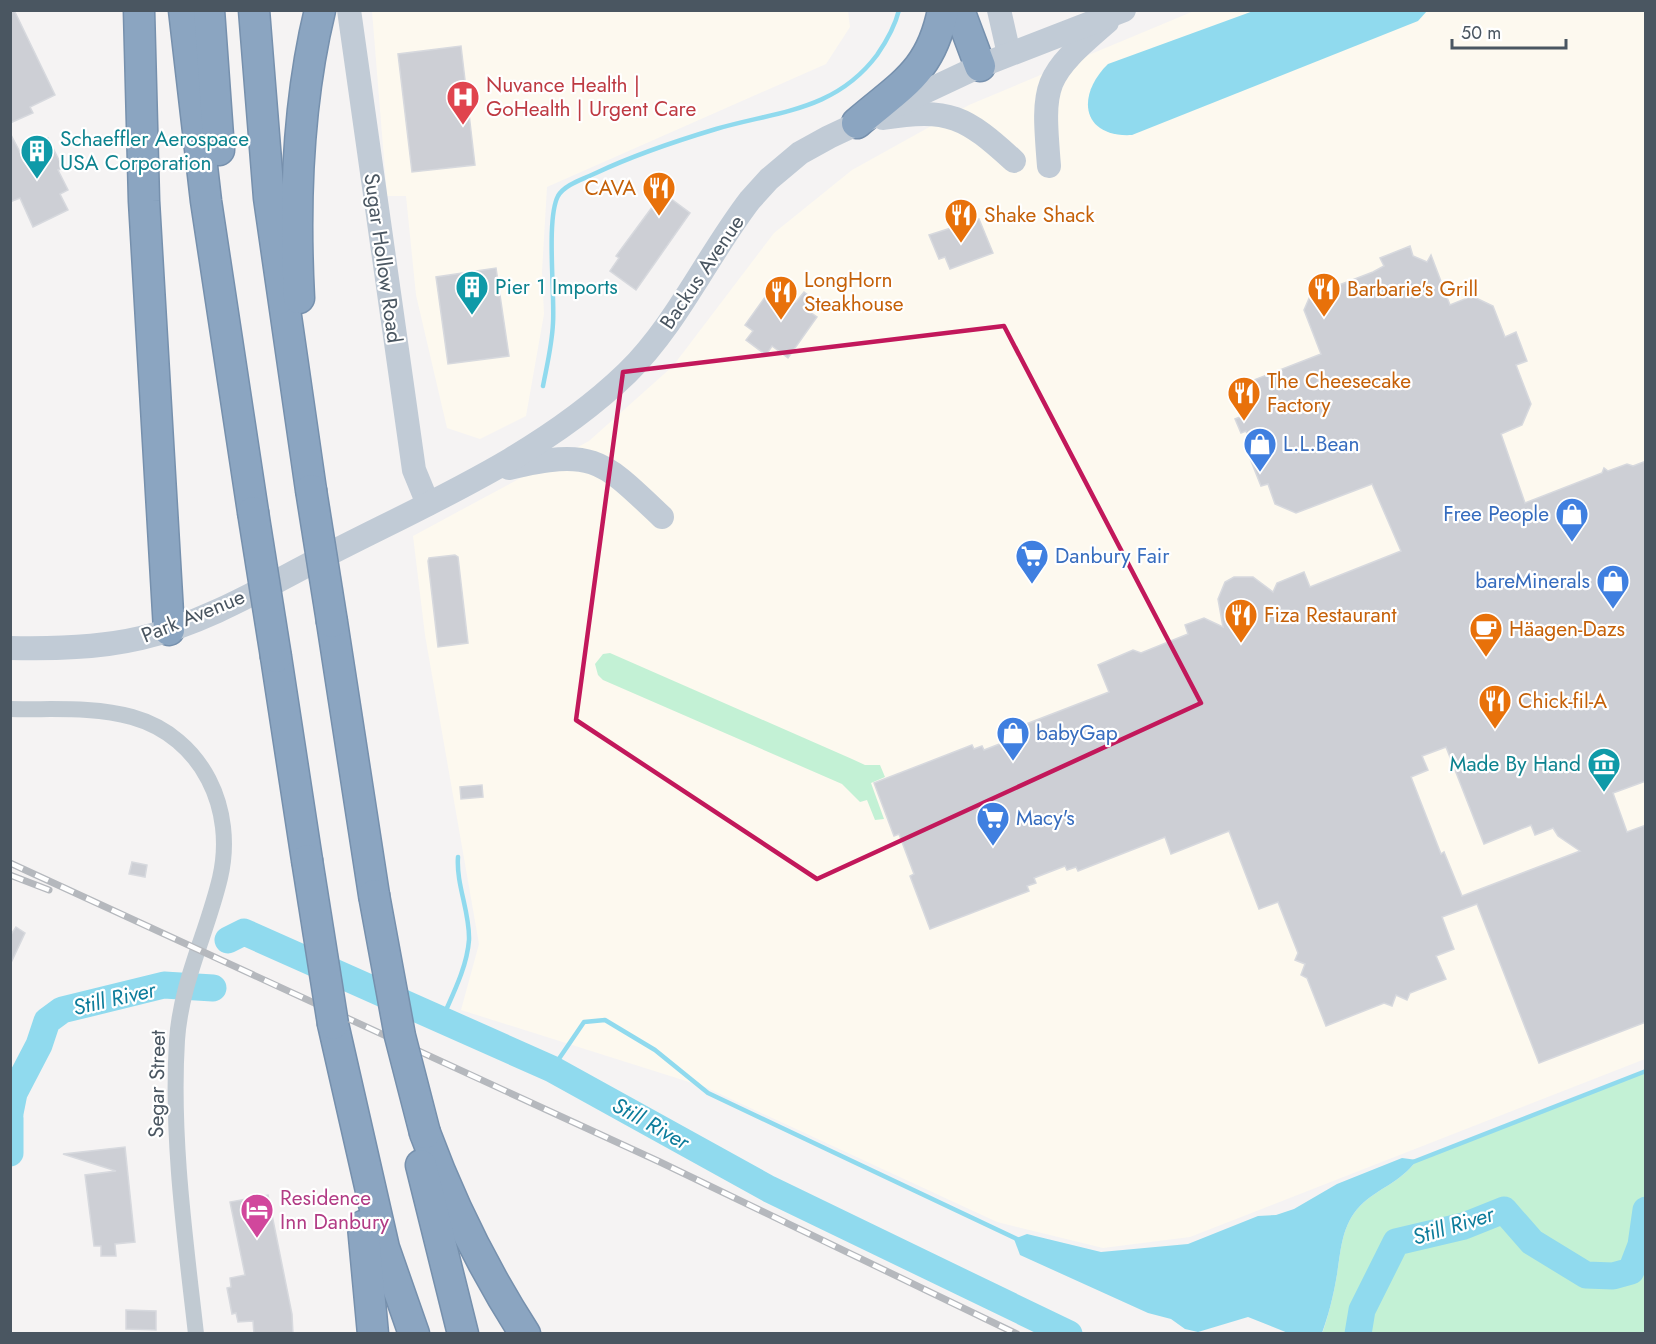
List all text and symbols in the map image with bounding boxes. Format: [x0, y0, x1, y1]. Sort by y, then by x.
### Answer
scale bar [1452, 12, 1566, 50]
text: 50 m [1461, 20, 1501, 46]
place label: Nuvance Health | GoHealth | Urgent Care [486, 70, 696, 124]
hospital icon: Nuvance Health | GoHealth | Urgent Care [445, 79, 481, 126]
place label: Schaeffler Aerospace USA Corporation [60, 124, 249, 178]
building icon: Schaeffler Aerospace USA Corporation [19, 133, 55, 180]
restaurant icon: CAVA [641, 170, 677, 217]
street label: Sugar Hollow Road [356, 171, 410, 345]
place label: CAVA [585, 173, 636, 203]
restaurant icon: Shake Shack [943, 197, 979, 244]
place label: Shake Shack [984, 200, 1095, 230]
street label: Backus Avenue [653, 209, 751, 335]
place label: LongHorn Steakhouse [804, 265, 904, 319]
building icon: Pier 1 Imports [454, 269, 490, 316]
restaurant icon: Barbarie's Grill [1306, 271, 1342, 318]
place label: Pier 1 Imports [495, 272, 618, 302]
restaurant icon: LongHorn Steakhouse [763, 274, 799, 321]
place label: Barbarie's Grill [1347, 274, 1478, 304]
place label: The Cheesecake Factory [1267, 366, 1411, 420]
restaurant icon: The Cheesecake Factory [1226, 375, 1262, 422]
shop icon: L.L.Bean [1242, 426, 1278, 473]
place label: L.L.Bean [1283, 429, 1359, 459]
shop icon: Free People [1554, 496, 1590, 543]
place label: Free People [1443, 499, 1549, 529]
supermarket icon: Danbury Fair [1014, 538, 1050, 585]
place label: Danbury Fair [1055, 541, 1170, 571]
shop icon: bareMinerals [1595, 563, 1631, 610]
place label: bareMinerals [1475, 566, 1590, 596]
street label: Park Avenue [137, 582, 249, 650]
restaurant icon: Fiza Restaurant [1223, 597, 1259, 644]
place label: Fiza Restaurant [1264, 600, 1397, 630]
cafe icon: Häagen-Dazs [1468, 611, 1504, 658]
place label: Häagen-Dazs [1509, 614, 1625, 644]
restaurant icon: Chick-fil-A [1477, 683, 1513, 730]
place label: Chick-fil-A [1518, 686, 1607, 716]
shop icon: babyGap [995, 715, 1031, 762]
place label: babyGap [1036, 718, 1118, 748]
museum icon: Made By Hand [1586, 746, 1622, 793]
place label: Made By Hand [1449, 749, 1581, 779]
supermarket icon: Macy's [975, 800, 1011, 847]
place label: Macy's [1016, 803, 1075, 833]
water label: Still River [70, 973, 160, 1023]
street label: Segar Street [141, 1030, 173, 1138]
water label: Still River [607, 1089, 697, 1158]
place label: Residence Inn Danbury [280, 1183, 390, 1237]
hotel icon: Residence Inn Danbury [239, 1192, 275, 1239]
water label: Still River [1408, 1197, 1499, 1253]

